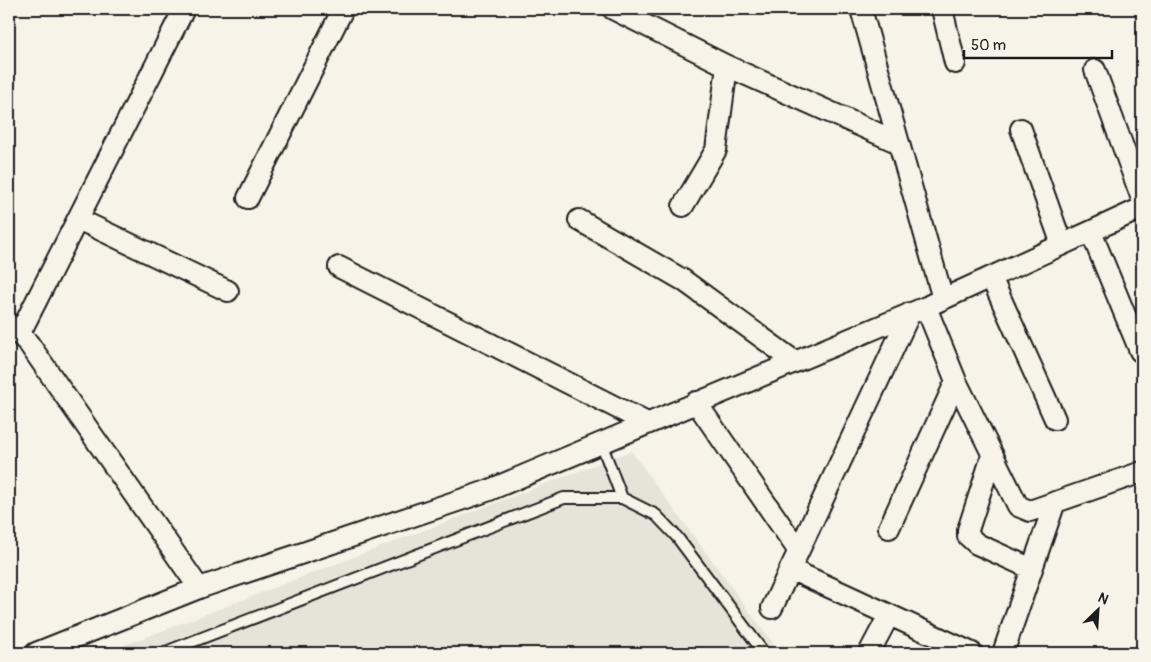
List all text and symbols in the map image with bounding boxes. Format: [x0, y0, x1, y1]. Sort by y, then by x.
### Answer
scale bar [964, 28, 1111, 60]
text: 50 m [971, 36, 1006, 55]
north arrow [1074, 584, 1124, 634]
text: N [1095, 589, 1111, 608]

